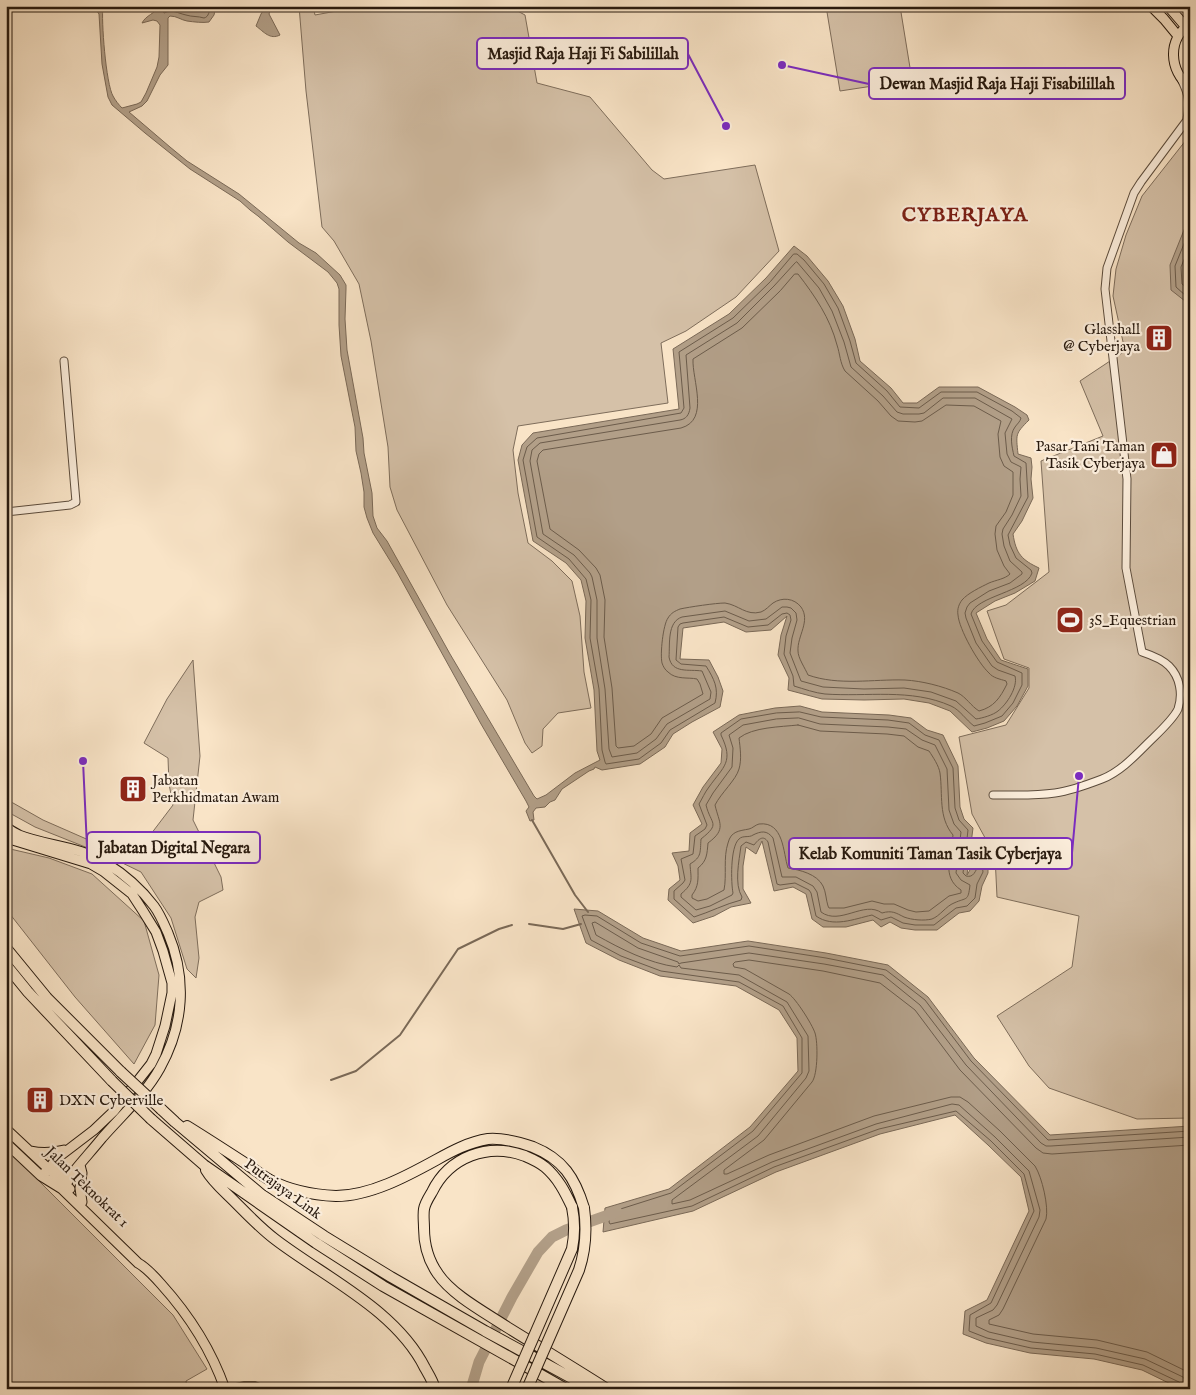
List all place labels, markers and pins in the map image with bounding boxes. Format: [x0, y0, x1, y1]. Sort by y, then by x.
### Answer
callout: Masjid Raja Haji Fi Sabilillah [477, 38, 688, 69]
callout: Dewan Masjid Raja Haji Fisabilillah [869, 68, 1125, 99]
place label: Glasshall @ Cyberjaya [1063, 320, 1141, 356]
building icon: Glasshall @ Cyberjaya [1144, 323, 1174, 353]
place label: Pasar Tani Taman Tasik Cyberjaya [1036, 437, 1146, 473]
shop icon: Pasar Tani Taman Tasik Cyberjaya [1149, 440, 1179, 470]
sports icon: 3S_Equestrian [1055, 605, 1085, 635]
place label: 3S_Equestrian [1089, 611, 1176, 630]
place label: Jabatan Perkhidmatan Awam [150, 771, 280, 807]
building icon: Jabatan Perkhidmatan Awam [118, 774, 148, 804]
callout: Jabatan Digital Negara [87, 832, 260, 863]
callout: Kelab Komuniti Taman Tasik Cyberjaya [789, 838, 1072, 869]
building icon: DXN Cyberville [25, 1085, 55, 1115]
place label: DXN Cyberville [59, 1091, 163, 1110]

